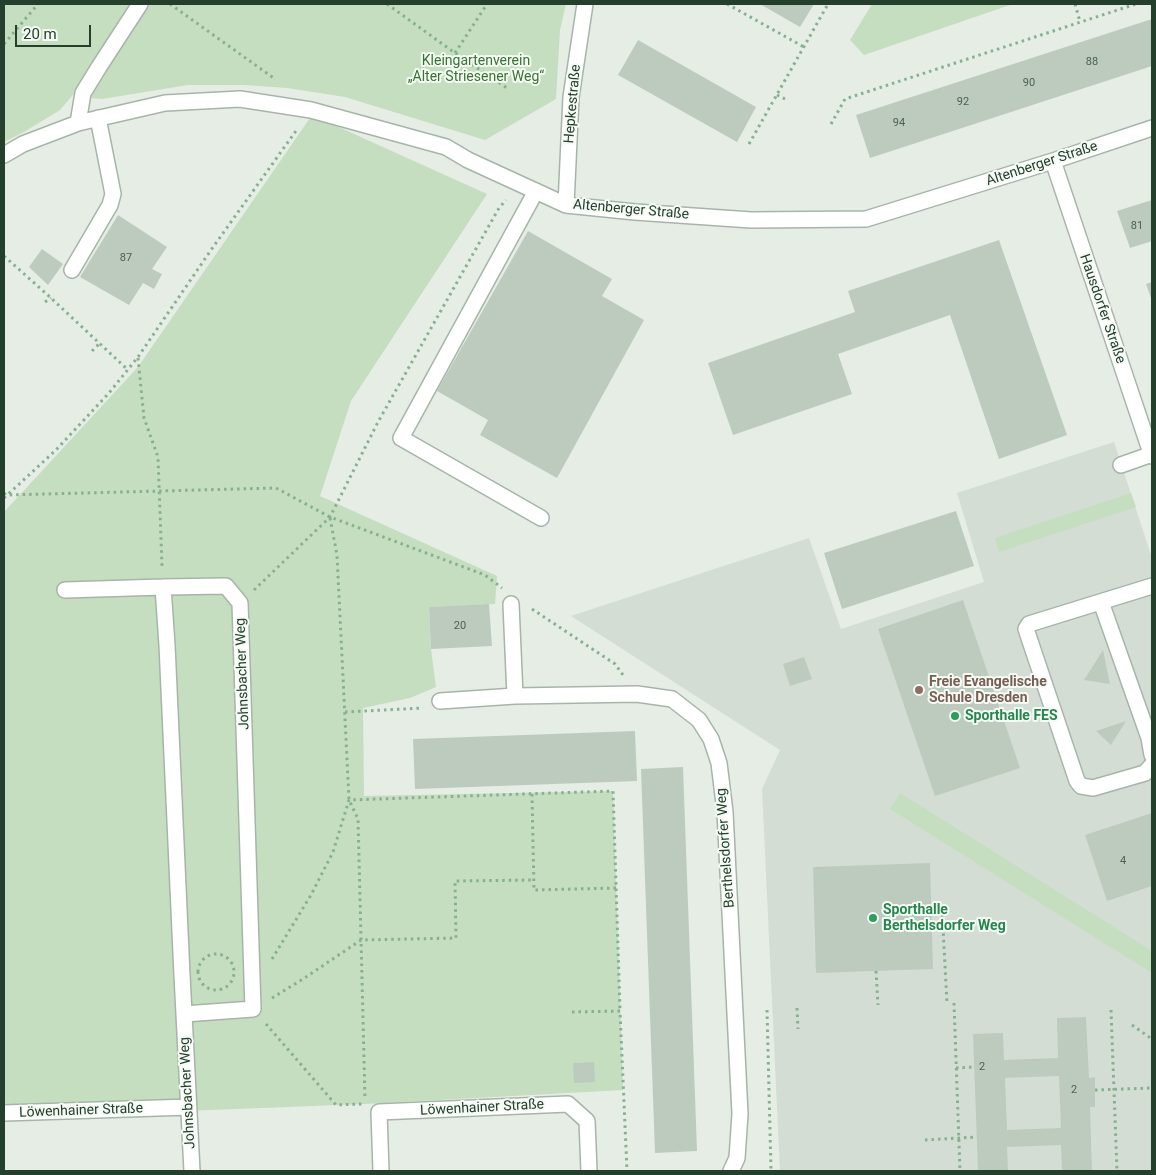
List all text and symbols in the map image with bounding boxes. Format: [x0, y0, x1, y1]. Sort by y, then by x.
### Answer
scale bar [18, 15, 94, 47]
text: 20 m [23, 25, 57, 43]
park label: Kleingartenverein „Alter Striesener Weg“ [408, 53, 544, 85]
house number: 88 [1086, 55, 1098, 69]
street label: Hepkestraße [561, 64, 585, 144]
house number: 90 [1023, 76, 1035, 90]
house number: 92 [957, 95, 969, 109]
house number: 94 [893, 116, 905, 130]
street label: Altenberger Straße [984, 138, 1100, 190]
street label: Altenberger Straße [572, 197, 690, 223]
house number: 81 [1131, 219, 1143, 233]
house number: 87 [120, 251, 132, 265]
street label: Hausdorfer Straße [1075, 252, 1129, 366]
street label: Johnsbacher Weg [233, 618, 253, 730]
house number: 20 [454, 619, 466, 633]
place label: Freie Evangelische Schule Dresden [929, 674, 1047, 706]
marker: Freie Evangelische Schule Dresden [913, 684, 925, 696]
place label: Sporthalle FES [965, 708, 1058, 724]
marker: Sporthalle FES [949, 710, 961, 722]
street label: Berthelsdorfer Weg [713, 787, 739, 909]
house number: 4 [1120, 854, 1126, 868]
place label: Sporthalle Berthelsdorfer Weg [883, 902, 1006, 934]
marker: Sporthalle Berthelsdorfer Weg [867, 912, 879, 924]
street label: Johnsbacher Weg [177, 1037, 199, 1149]
house number: 2 [979, 1060, 985, 1074]
house number: 2 [1071, 1083, 1077, 1097]
street label: Löwenhainer Straße [420, 1096, 544, 1120]
street label: Löwenhainer Straße [19, 1100, 143, 1122]

